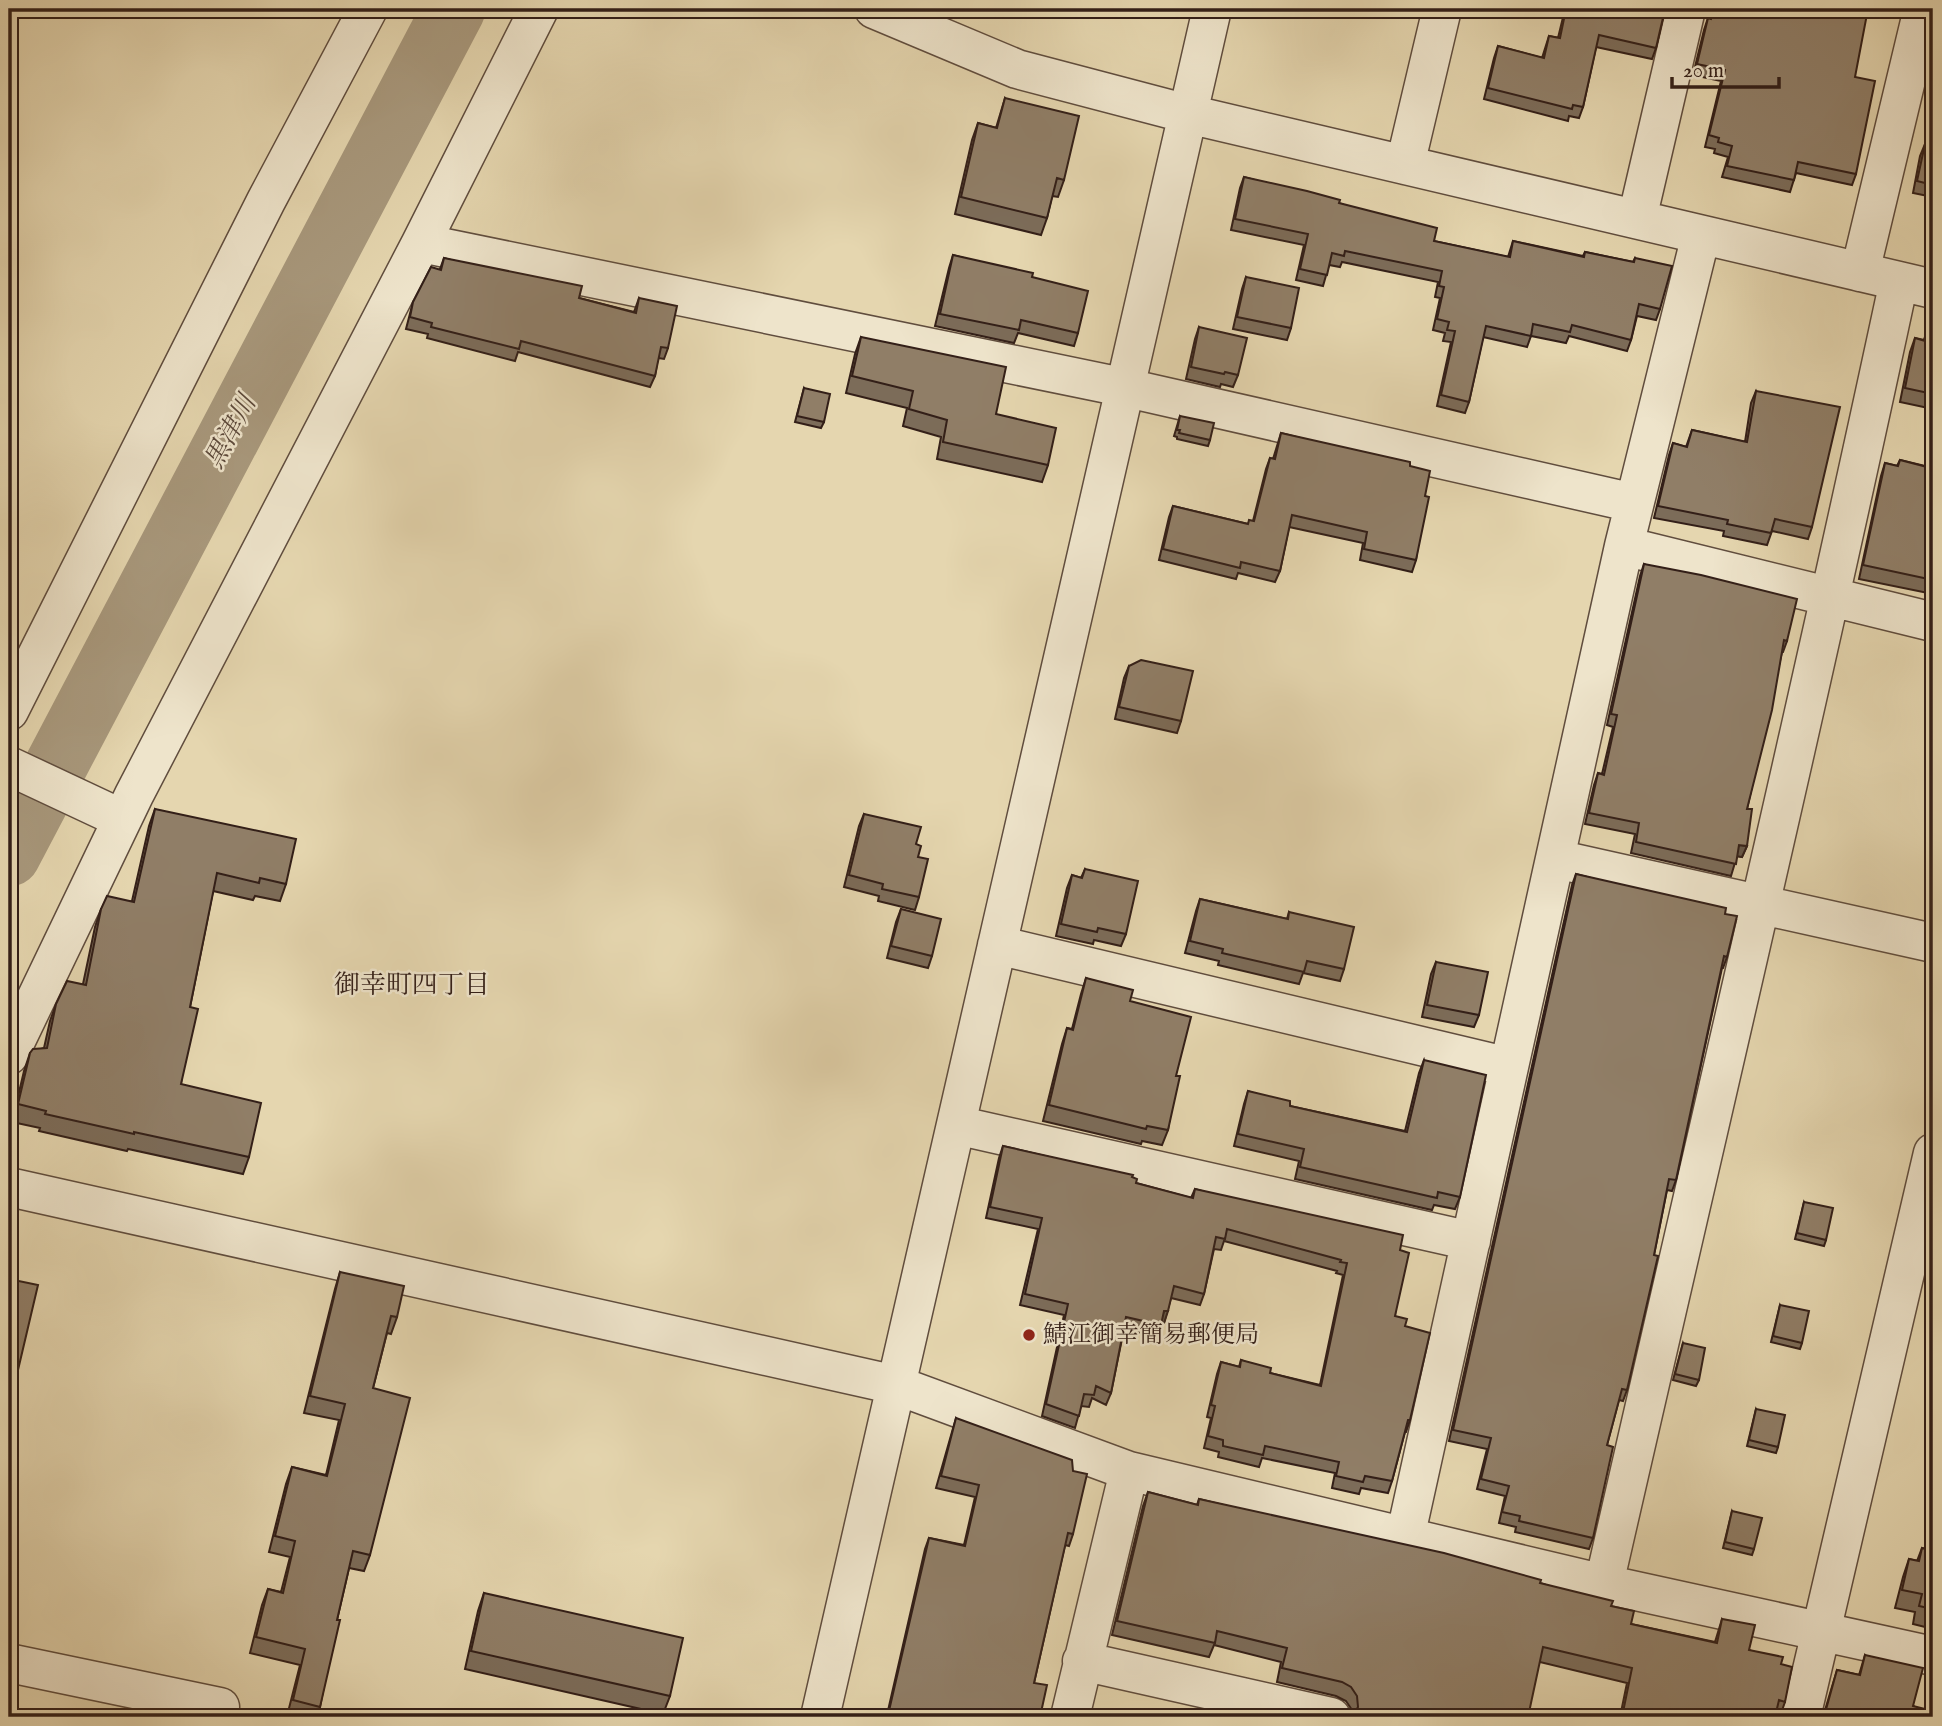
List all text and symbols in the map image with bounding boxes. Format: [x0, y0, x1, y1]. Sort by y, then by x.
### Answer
scale bar [1672, 46, 1779, 90]
text: 20 m [1683, 58, 1724, 85]
water label: 黒津川 [198, 387, 265, 474]
district label: 御幸町四丁目 [334, 969, 490, 1002]
place label: 鯖江御幸簡易郵便局 [1043, 1320, 1259, 1351]
marker: 鯖江御幸簡易郵便局 [1021, 1327, 1037, 1343]

